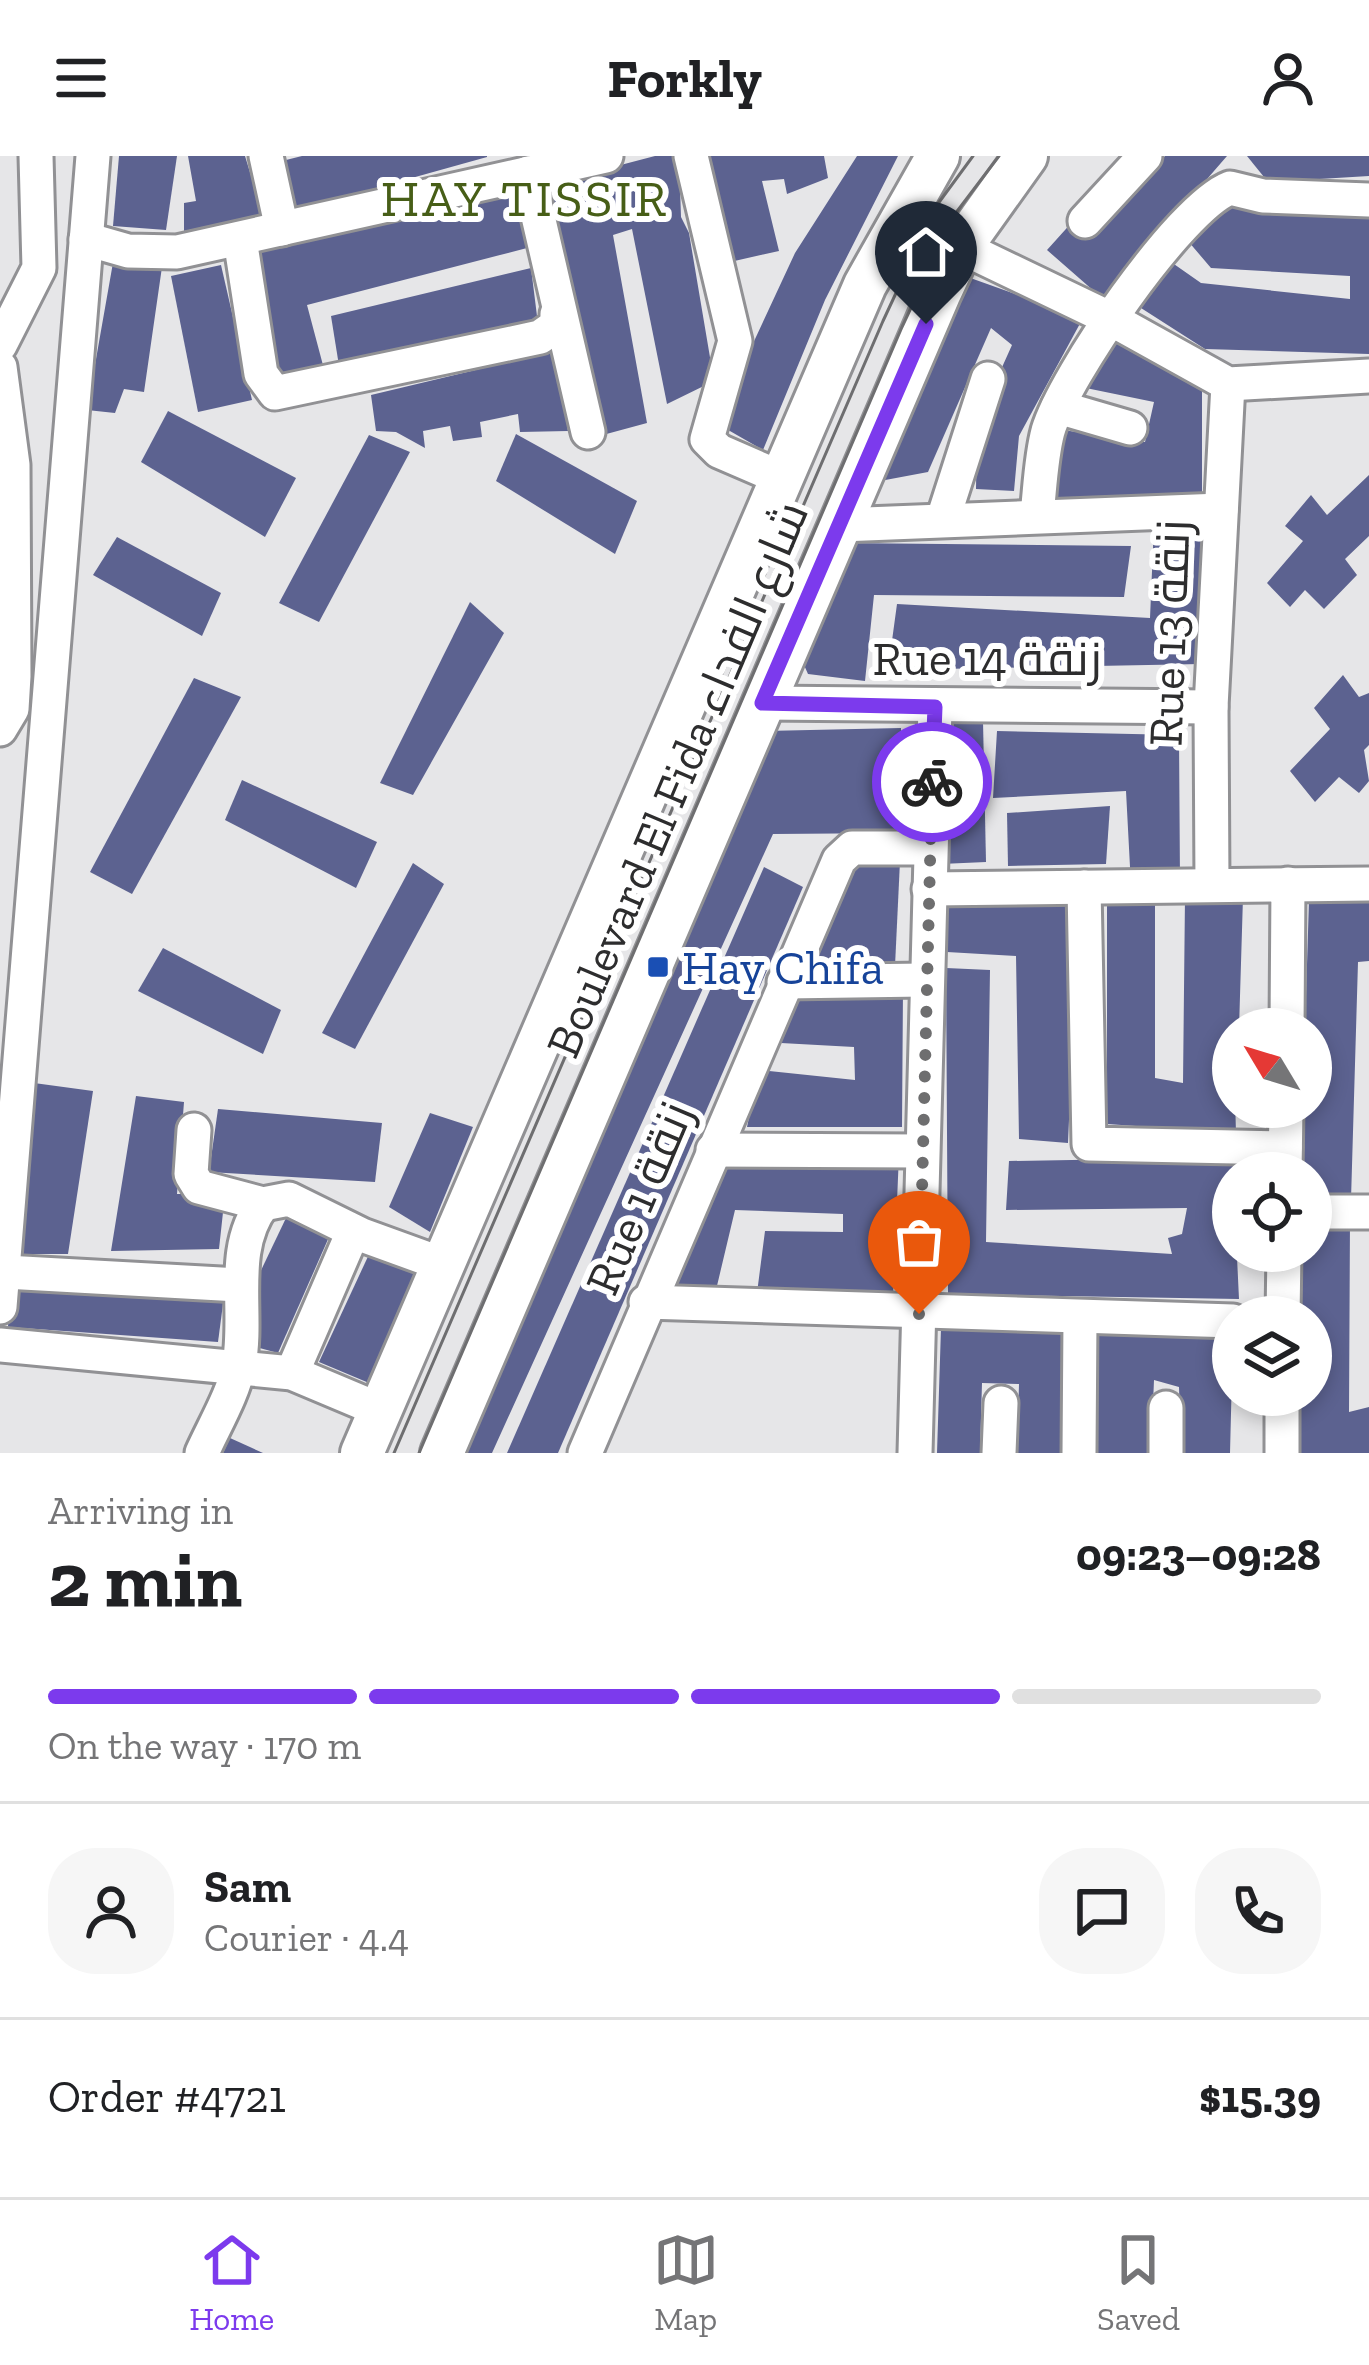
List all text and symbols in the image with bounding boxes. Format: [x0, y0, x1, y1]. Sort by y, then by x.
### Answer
icon: menu [48, 45, 114, 111]
icon: person [1255, 45, 1321, 111]
text: Forkly [607, 46, 762, 111]
district label: HAY TISSIR [381, 168, 669, 229]
pin [875, 201, 977, 324]
icon: home [893, 219, 959, 285]
street label: Boulevard El Fida شارع الفداء [534, 493, 824, 1067]
street label: Rue 13 زنقة [1137, 519, 1201, 747]
street label: Rue 14 زنقة [872, 630, 1102, 687]
courier [872, 722, 992, 842]
icon: bike [899, 749, 965, 815]
place label: Hay Chifa [682, 939, 884, 996]
marker: Hay Chifa [645, 954, 671, 980]
north arrow [1212, 1008, 1332, 1128]
map controls [1212, 1008, 1332, 1416]
street label: Rue 1 زنقة [573, 1093, 705, 1303]
button: locate [1212, 1152, 1332, 1272]
pin [868, 1191, 970, 1314]
icon: bag [886, 1209, 952, 1275]
button: layers [1212, 1296, 1332, 1416]
text: Arriving in [48, 1487, 233, 1534]
text: 09:23–09:28 [1076, 1528, 1321, 1582]
text: 2 min [48, 1532, 242, 1626]
text: On the way · 170 m [48, 1722, 361, 1769]
button: person [48, 1848, 174, 1974]
button: chat [1039, 1848, 1165, 1974]
button: phone [1195, 1848, 1321, 1974]
text: Sam [204, 1860, 291, 1914]
text: Courier · 4.4 [204, 1914, 409, 1961]
text: Order #4721 [48, 2070, 286, 2124]
text: $15.39 [1199, 2070, 1321, 2124]
tab: Home [189, 2227, 274, 2338]
tab: Map [653, 2227, 719, 2338]
tab: Saved [1097, 2227, 1180, 2338]

